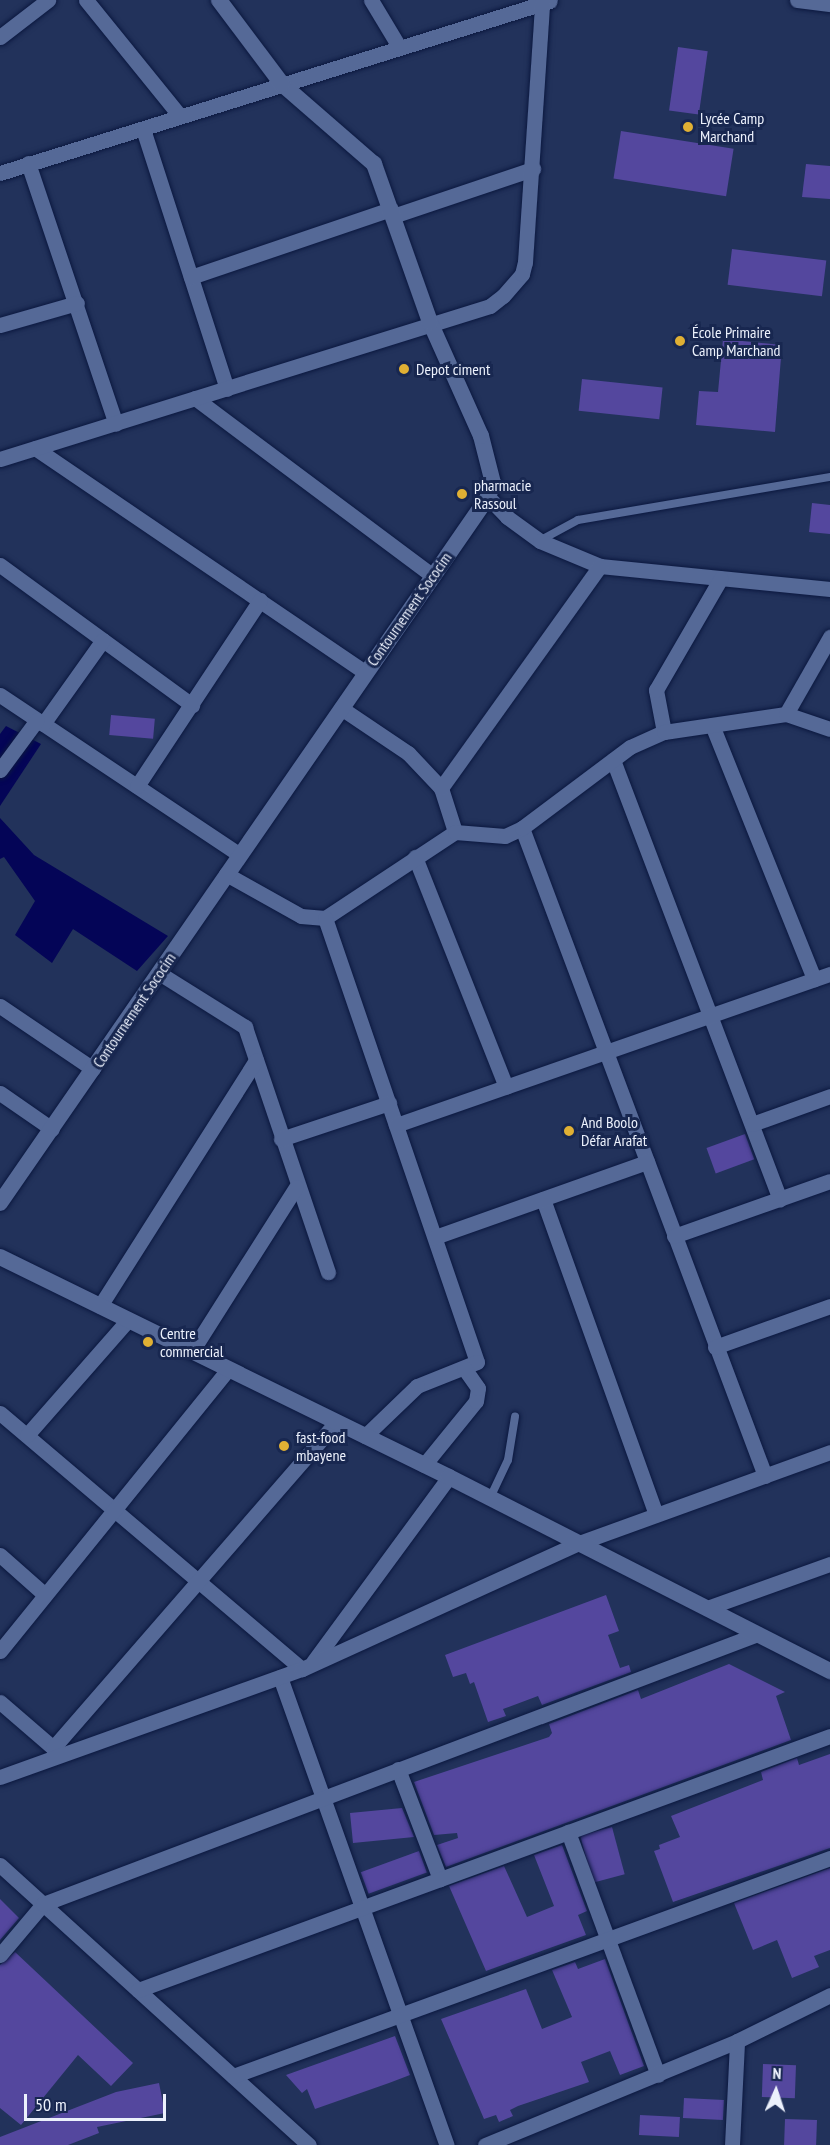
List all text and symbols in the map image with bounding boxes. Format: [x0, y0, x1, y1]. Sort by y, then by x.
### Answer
place label: Lycée Camp Marchand [700, 108, 764, 146]
marker: Lycée Camp Marchand [681, 120, 695, 134]
place label: École Primaire Camp Marchand [692, 322, 780, 360]
marker: École Primaire Camp Marchand [673, 334, 687, 348]
place label: Depot ciment [416, 359, 490, 379]
marker: Depot ciment [397, 362, 411, 376]
place label: pharmacie Rassoul [474, 475, 531, 513]
marker: pharmacie Rassoul [455, 487, 469, 501]
street label: Contournement Sococim [363, 548, 455, 670]
street label: Contournement Sococim [88, 949, 180, 1071]
place label: And Boolo Défar Arafat [581, 1112, 648, 1150]
marker: And Boolo Défar Arafat [562, 1124, 576, 1138]
place label: Centre commercial [160, 1323, 223, 1361]
marker: Centre commercial [141, 1335, 155, 1349]
place label: fast-food mbayene [296, 1427, 346, 1465]
marker: fast-food mbayene [277, 1439, 291, 1453]
north arrow [746, 2061, 806, 2121]
text: N [772, 2063, 782, 2083]
scale bar [27, 2082, 170, 2120]
text: 50 m [35, 2093, 67, 2116]

